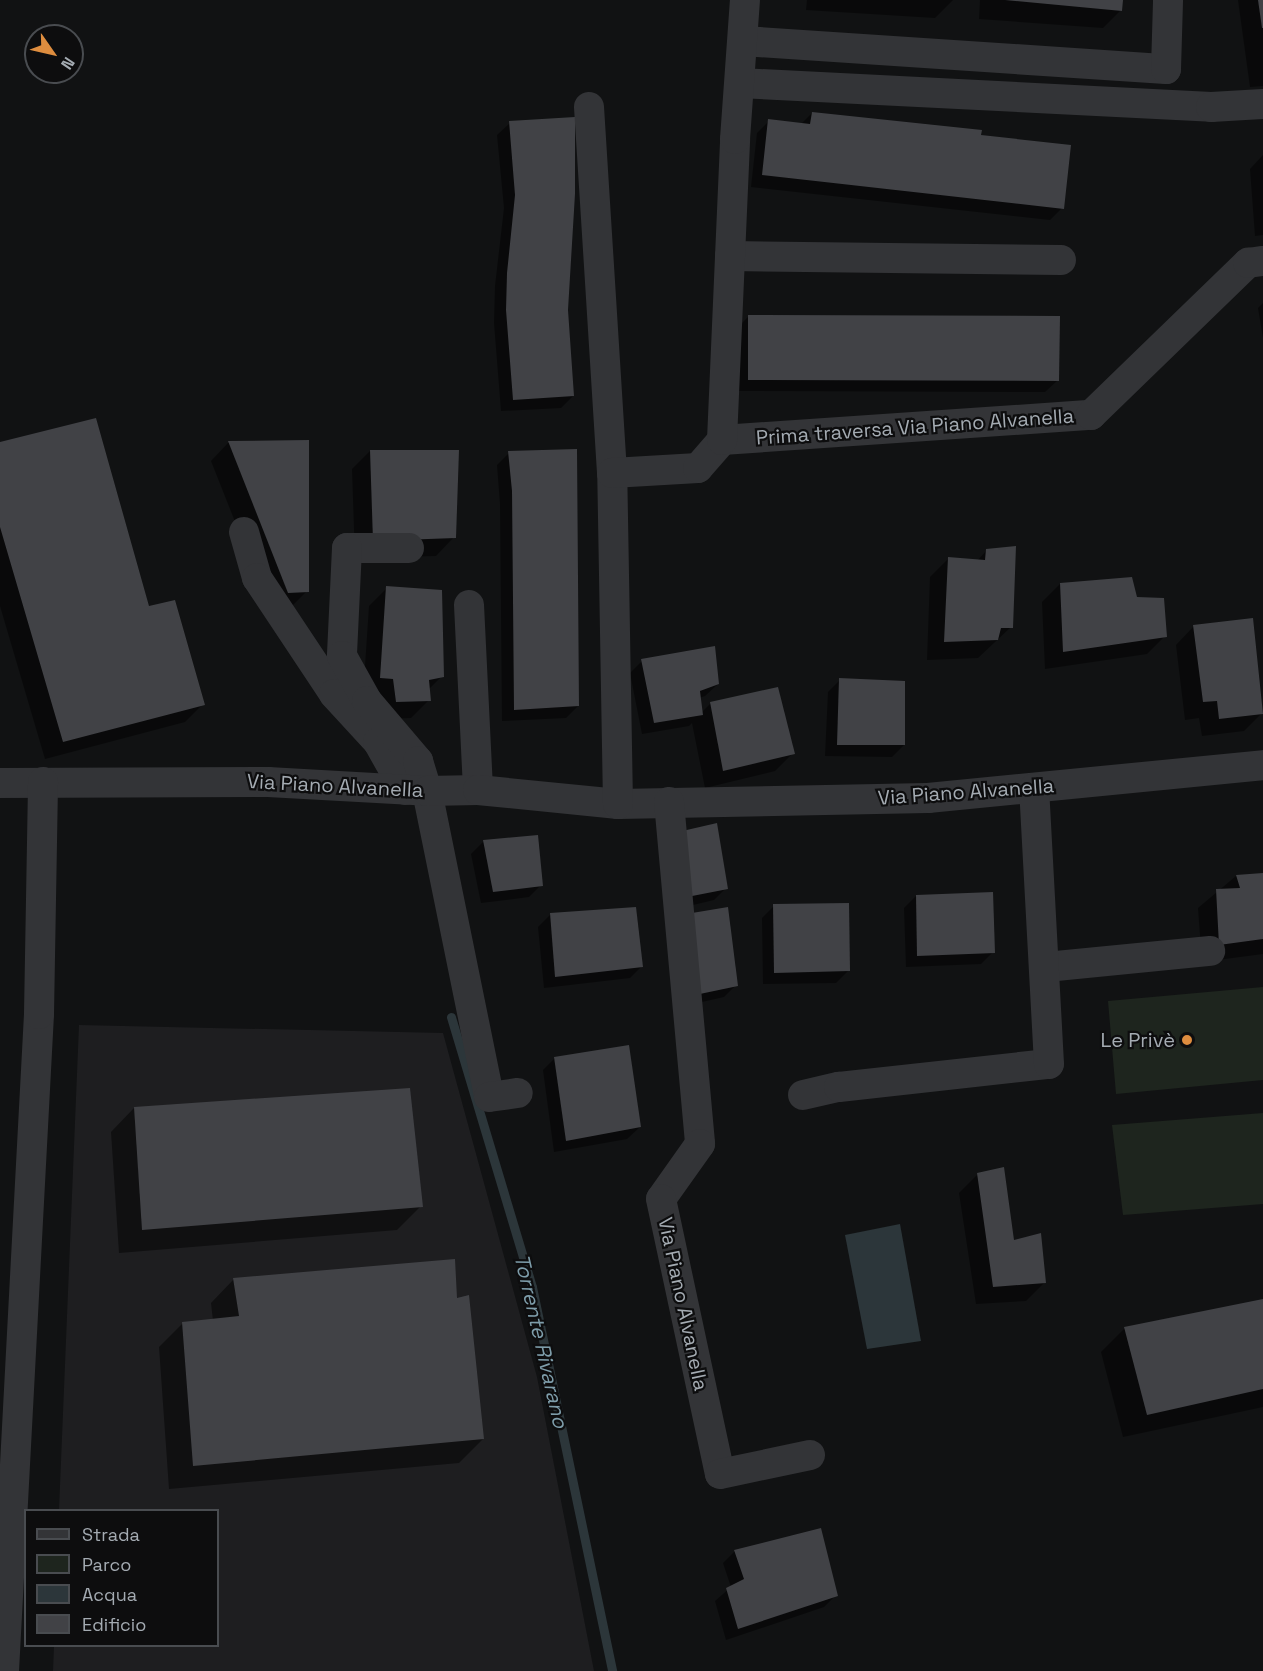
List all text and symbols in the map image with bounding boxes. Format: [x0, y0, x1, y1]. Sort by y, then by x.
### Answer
north arrow [24, 24, 84, 84]
text: N [56, 53, 79, 74]
street label: Prima traversa Via Piano Alvanella [755, 404, 1075, 450]
street label: Via Piano Alvanella [246, 769, 424, 803]
street label: Via Piano Alvanella [877, 774, 1055, 810]
place label: Le Privè [1100, 1028, 1175, 1052]
marker: Le Privè [1180, 1033, 1194, 1047]
street label: Via Piano Alvanella [653, 1215, 713, 1393]
water label: Torrente Rivarano [509, 1252, 573, 1430]
legend [24, 1509, 219, 1647]
text: Strada [82, 1523, 140, 1546]
text: Parco [82, 1553, 131, 1576]
text: Acqua [82, 1583, 137, 1606]
text: Edificio [82, 1613, 146, 1636]

